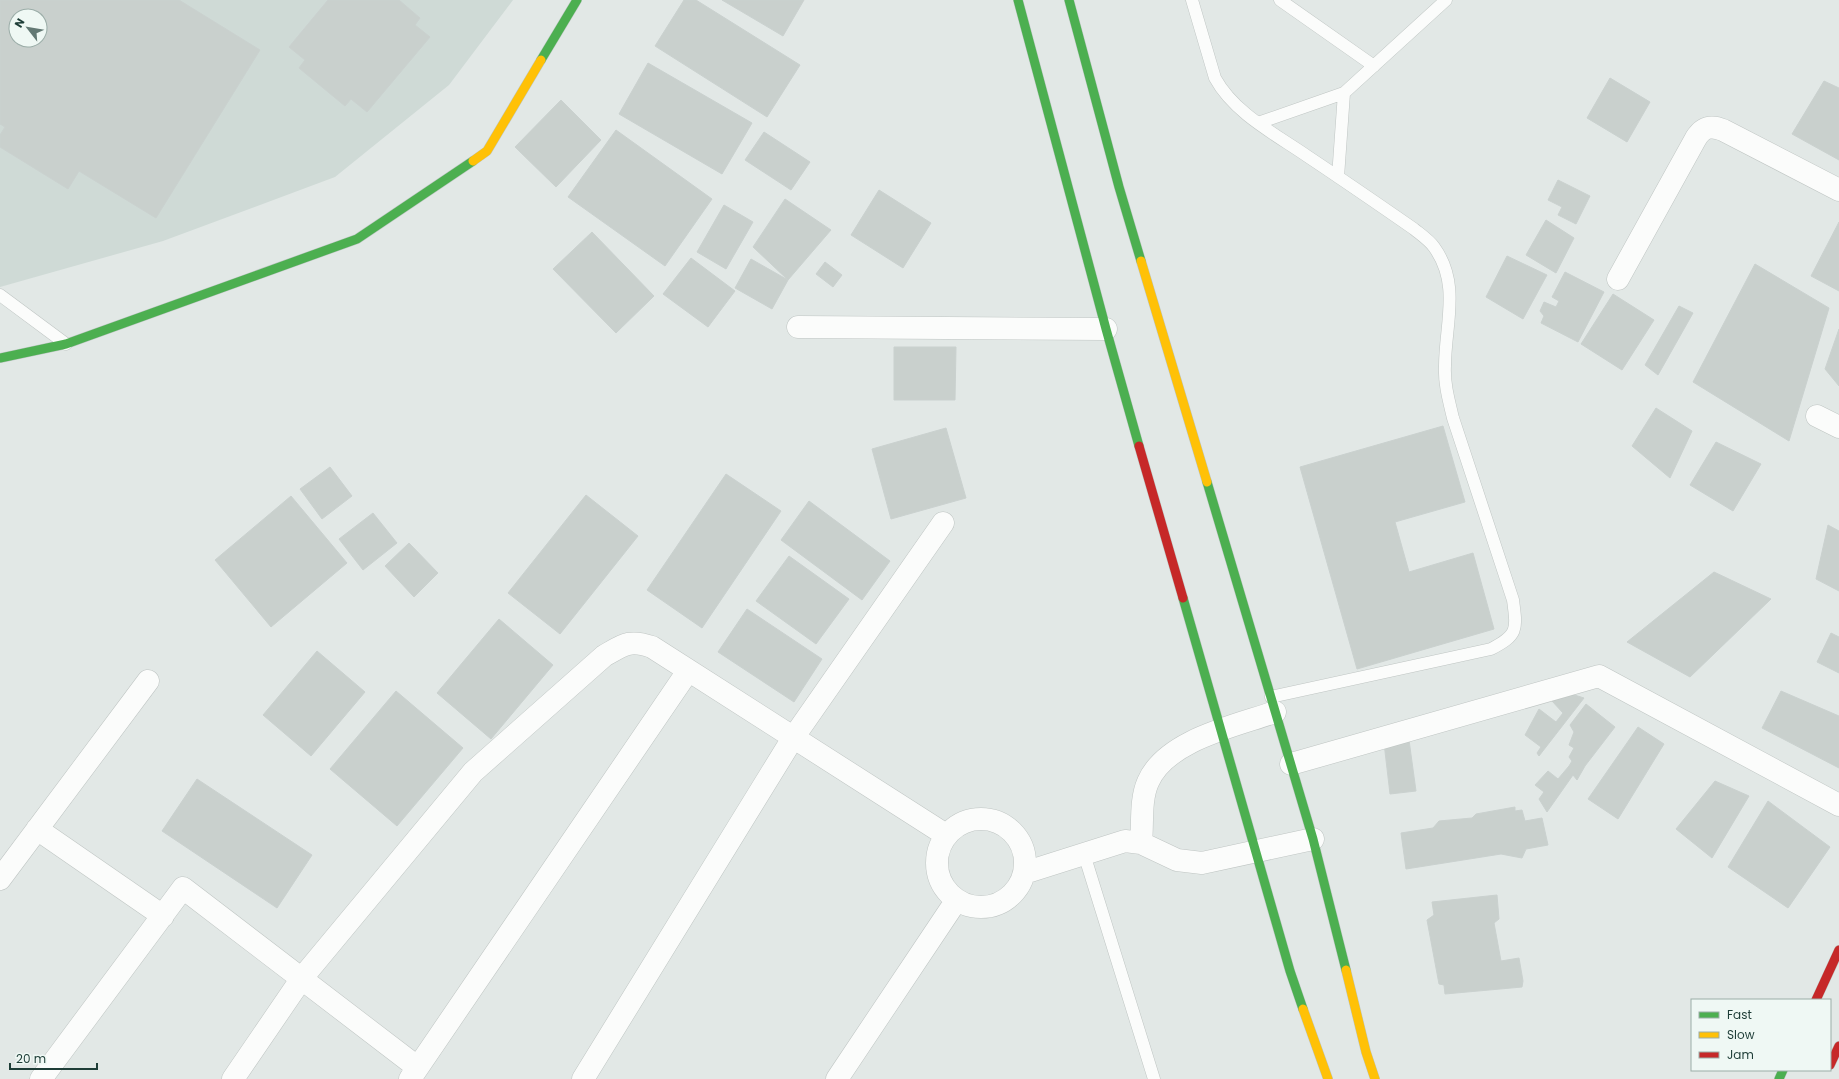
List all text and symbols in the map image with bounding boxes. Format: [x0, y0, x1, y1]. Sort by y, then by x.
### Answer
north arrow [8, 8, 48, 48]
text: N [10, 15, 28, 31]
legend [1691, 999, 1831, 1071]
text: Fast [1727, 1006, 1752, 1023]
text: Slow [1727, 1026, 1755, 1043]
scale bar [10, 1045, 97, 1071]
text: Jam [1727, 1046, 1754, 1063]
text: 20 m [16, 1050, 46, 1067]

